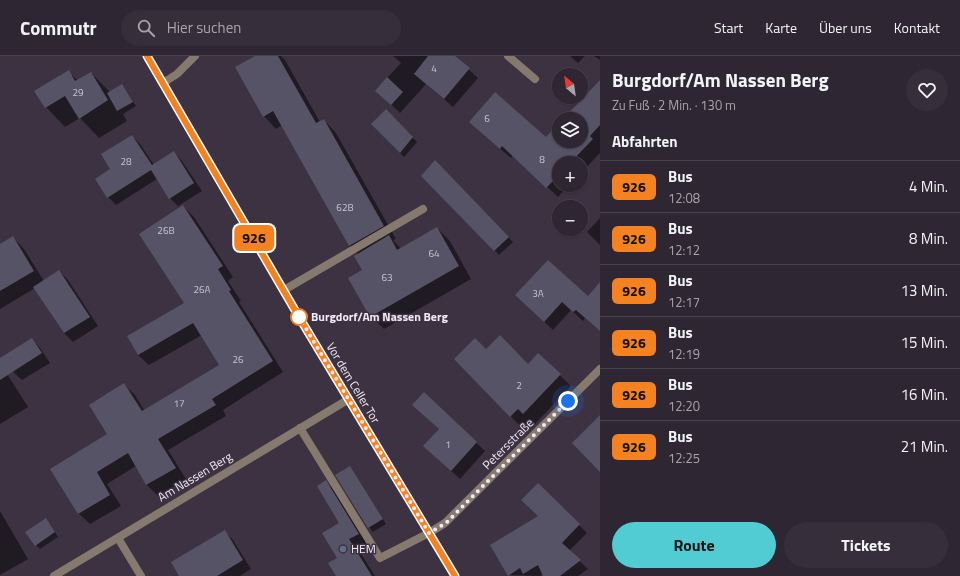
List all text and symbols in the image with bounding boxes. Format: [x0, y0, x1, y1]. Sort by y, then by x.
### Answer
search box [121, 10, 401, 46]
text: Commutr [20, 13, 97, 42]
text: Hier suchen [167, 16, 241, 39]
icon: search [135, 17, 157, 39]
text: Start [714, 17, 743, 38]
text: Karte [765, 17, 797, 38]
text: Über uns [819, 17, 872, 38]
text: Kontakt [894, 17, 940, 38]
house number: 4 [431, 61, 437, 76]
text: Burgdorf/Am Nassen Berg [612, 65, 829, 94]
north arrow [552, 68, 588, 104]
map controls [552, 68, 588, 236]
button: heart [906, 69, 948, 111]
house number: 29 [72, 85, 84, 100]
text: Zu Fuß · 2 Min. · 130 m [612, 95, 736, 115]
house number: 6 [484, 111, 490, 126]
button: layers [552, 112, 588, 148]
text: Abfahrten [612, 130, 678, 153]
house number: 8 [539, 152, 545, 167]
house number: 28 [120, 154, 132, 169]
button: + [552, 156, 588, 192]
text: Bus [668, 165, 693, 188]
text: 4 Min. [909, 175, 948, 198]
text: 926 [622, 176, 646, 197]
text: 12:08 [668, 188, 700, 208]
house number: 62B [336, 200, 354, 215]
button: − [552, 200, 588, 236]
text: Bus [668, 217, 693, 240]
house number: 26B [157, 223, 175, 238]
line badge: 926 [231, 225, 277, 251]
text: 926 [242, 227, 266, 248]
text: 8 Min. [909, 227, 948, 250]
text: 926 [622, 228, 646, 249]
text: 12:12 [668, 240, 700, 260]
house number: 64 [428, 246, 440, 261]
text: Bus [668, 269, 693, 292]
house number: 63 [381, 270, 393, 285]
text: 13 Min. [901, 279, 948, 302]
text: 926 [622, 280, 646, 301]
house number: 26A [193, 282, 211, 297]
house number: 3A [532, 286, 544, 301]
text: 12:17 [668, 292, 700, 312]
place label: Burgdorf/Am Nassen Berg [311, 307, 448, 326]
marker: Burgdorf/Am Nassen Berg [290, 308, 308, 326]
text: Bus [668, 321, 693, 344]
text: 15 Min. [901, 331, 948, 354]
text: 926 [622, 332, 646, 353]
street label: Vor dem Celler Tor [322, 339, 385, 427]
text: 12:19 [668, 344, 700, 364]
house number: 26 [232, 352, 244, 367]
text: Bus [668, 373, 693, 396]
house number: 2 [516, 378, 522, 393]
text: 16 Min. [901, 383, 948, 406]
text: 926 [622, 384, 646, 405]
your location [558, 391, 578, 411]
house number: 17 [173, 396, 185, 411]
text: 12:20 [668, 396, 700, 416]
street label: Petersstraße [478, 414, 538, 474]
text: Bus [668, 425, 693, 448]
text: 21 Min. [901, 435, 948, 458]
text: 926 [622, 436, 646, 457]
house number: 1 [445, 437, 451, 452]
street label: Am Nassen Berg [154, 447, 236, 506]
text: 12:25 [668, 448, 700, 468]
button: Route [612, 522, 776, 568]
button: Tickets [784, 522, 948, 568]
place label: HEM [351, 539, 376, 558]
marker: HEM [338, 544, 348, 554]

